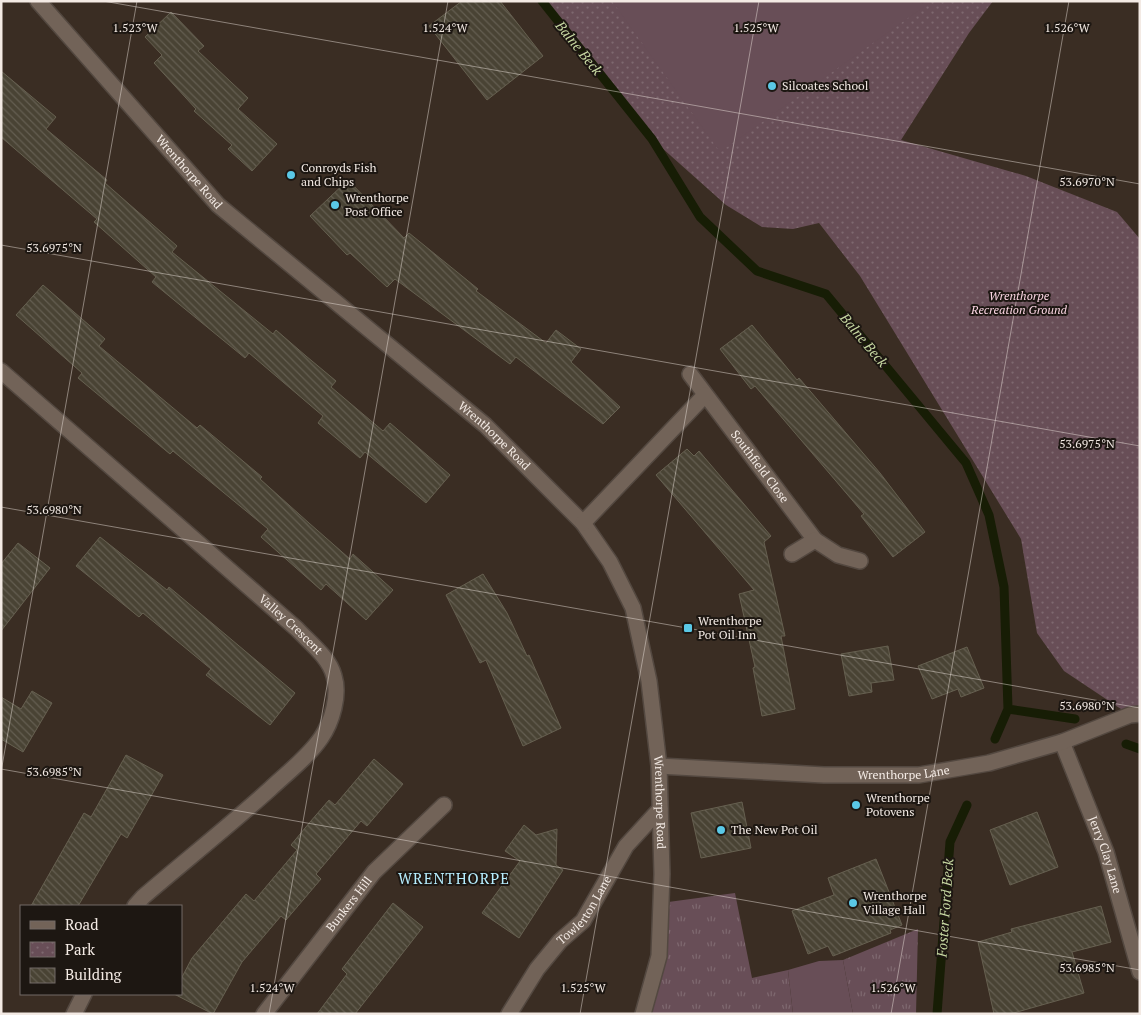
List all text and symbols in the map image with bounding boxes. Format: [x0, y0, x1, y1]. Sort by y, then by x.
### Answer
water label: Balne Beck [551, 16, 607, 79]
text: 1.523°W [112, 20, 158, 35]
text: 1.524°W [422, 20, 468, 35]
text: 1.525°W [733, 20, 779, 35]
text: 1.526°W [1044, 20, 1090, 35]
place label: Silcoates School [782, 78, 869, 93]
marker: Silcoates School [766, 80, 778, 92]
street label: Wrenthorpe Road [153, 132, 226, 212]
place label: Conroyds Fish and Chips [301, 160, 376, 189]
marker: Conroyds Fish and Chips [285, 169, 297, 181]
text: 53.6970°N [1059, 174, 1115, 189]
place label: Wrenthorpe Post Office [345, 190, 409, 219]
marker: Wrenthorpe Post Office [329, 199, 341, 211]
text: 53.6975°N [26, 240, 82, 255]
park label: Wrenthorpe Recreation Ground [970, 288, 1068, 317]
water label: Balne Beck [836, 308, 893, 371]
street label: Wrenthorpe Road [455, 398, 534, 473]
street label: Southfield Close [728, 427, 792, 506]
text: 53.6975°N [1059, 436, 1115, 451]
text: 53.6980°N [26, 502, 82, 517]
street label: Valley Crescent [256, 591, 327, 658]
place label: Wrenthorpe Pot Oil Inn [698, 613, 762, 642]
marker: Wrenthorpe Pot Oil Inn [682, 622, 694, 634]
text: 53.6980°N [1059, 698, 1115, 713]
street label: Wrenthorpe Road [651, 755, 669, 849]
street label: Wrenthorpe Lane [857, 762, 951, 782]
text: 53.6985°N [26, 764, 82, 779]
place label: Wrenthorpe Potovens [866, 790, 930, 819]
marker: Wrenthorpe Potovens [850, 799, 862, 811]
street label: Jerry Clay Lane [1085, 814, 1125, 895]
place label: The New Pot Oil [731, 822, 818, 837]
marker: The New Pot Oil [715, 824, 727, 836]
water label: Foster Ford Beck [932, 858, 957, 959]
district label: WRENTHORPE [398, 868, 510, 888]
street label: Bunkers Hill [323, 873, 375, 934]
street label: Towlerton Lane [553, 873, 614, 947]
place label: Wrenthorpe Village Hall [863, 888, 927, 917]
marker: Wrenthorpe Village Hall [847, 897, 859, 909]
legend [20, 905, 182, 995]
text: Road [65, 914, 98, 934]
text: Park [65, 939, 95, 959]
text: 53.6985°N [1059, 960, 1115, 975]
text: Building [65, 964, 123, 984]
text: 1.524°W [249, 980, 295, 995]
text: 1.525°W [560, 980, 606, 995]
text: 1.526°W [870, 980, 916, 995]

